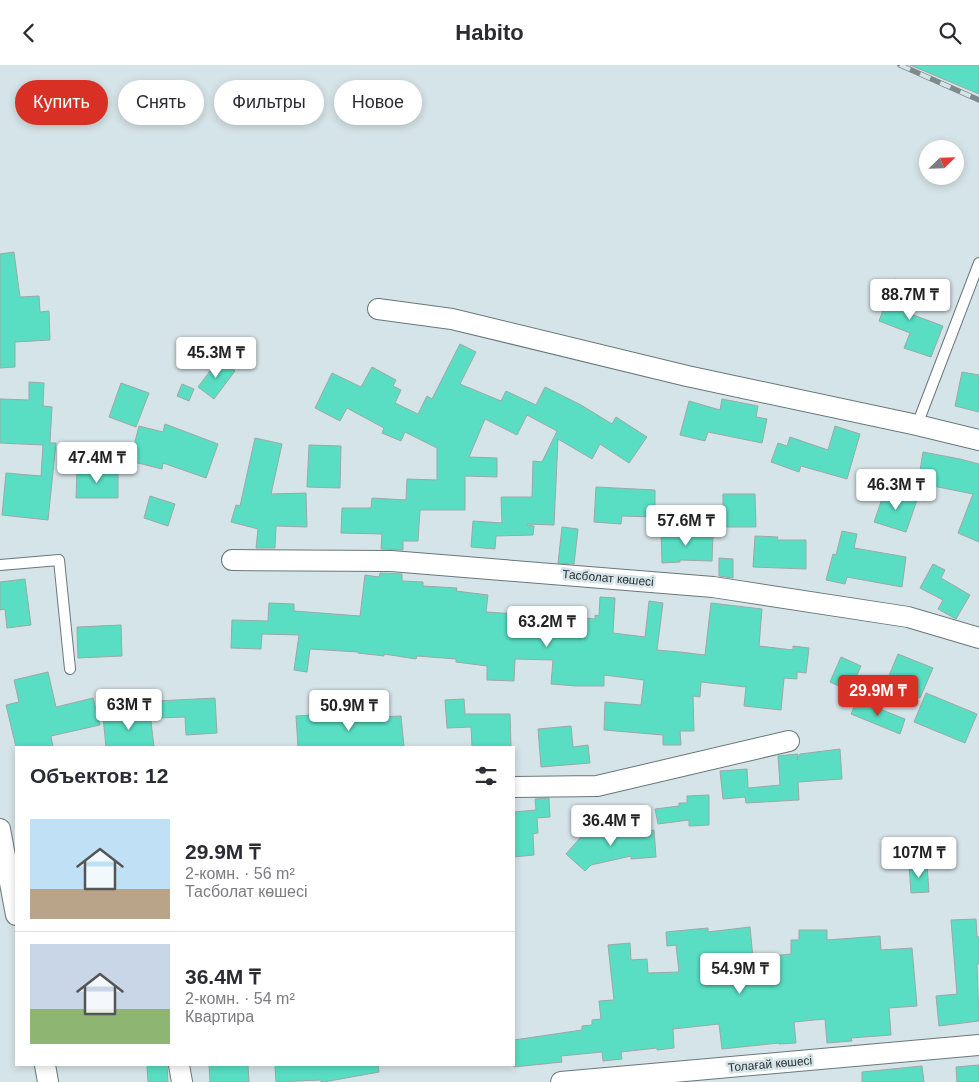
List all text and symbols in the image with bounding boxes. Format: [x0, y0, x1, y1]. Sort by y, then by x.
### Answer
icon: back [15, 19, 43, 47]
icon: search [936, 19, 964, 47]
text: Habito [455, 20, 524, 45]
chip: Купить [15, 80, 108, 125]
chip: Снять [118, 80, 204, 125]
chip: Фильтры [214, 80, 324, 125]
chip: Новое [334, 80, 422, 125]
north arrow [919, 140, 964, 185]
map controls [919, 140, 964, 185]
pin: 88.7M ₸ [864, 279, 956, 321]
text: 88.7M ₸ [881, 286, 939, 303]
pin: 45.3M ₸ [170, 337, 262, 379]
text: 45.3M ₸ [187, 344, 245, 361]
pin: 47.4M ₸ [51, 441, 143, 484]
text: 47.4M ₸ [68, 449, 126, 466]
pin: 46.3M ₸ [850, 469, 942, 511]
text: 46.3M ₸ [867, 476, 925, 493]
pin: 57.6M ₸ [640, 505, 732, 547]
text: 57.6M ₸ [657, 512, 715, 529]
street label: Тасболат көшесі [562, 567, 654, 589]
pin: 63.2M ₸ [501, 605, 593, 648]
text: 63.2M ₸ [518, 613, 576, 630]
pin: 29.9M ₸ [832, 675, 924, 717]
text: 29.9M ₸ [849, 682, 907, 699]
pin: 63M ₸ [94, 689, 164, 731]
pin: 50.9M ₸ [303, 689, 395, 732]
text: 63M ₸ [107, 696, 151, 713]
text: 50.9M ₸ [320, 697, 378, 714]
icon: filters [472, 762, 500, 790]
text: Объектов: 12 [30, 764, 168, 787]
pin: 36.4M ₸ [565, 805, 657, 847]
text: 36.4M ₸ [582, 812, 640, 829]
pin: 107M ₸ [878, 837, 960, 879]
icon: home [70, 839, 130, 899]
text: 29.9M ₸ [185, 840, 261, 863]
text: 107M ₸ [892, 844, 946, 861]
text: 2-комн. · 56 m² [185, 865, 295, 882]
text: Тасболат көшесі [185, 883, 308, 900]
pin: 54.9M ₸ [694, 953, 786, 995]
text: 54.9M ₸ [711, 960, 769, 977]
icon: home [70, 964, 130, 1024]
text: 36.4M ₸ [185, 965, 261, 988]
text: 2-комн. · 54 m² [185, 990, 295, 1007]
text: Квартира [185, 1008, 254, 1025]
street label: Толағай көшесі [727, 1053, 813, 1075]

